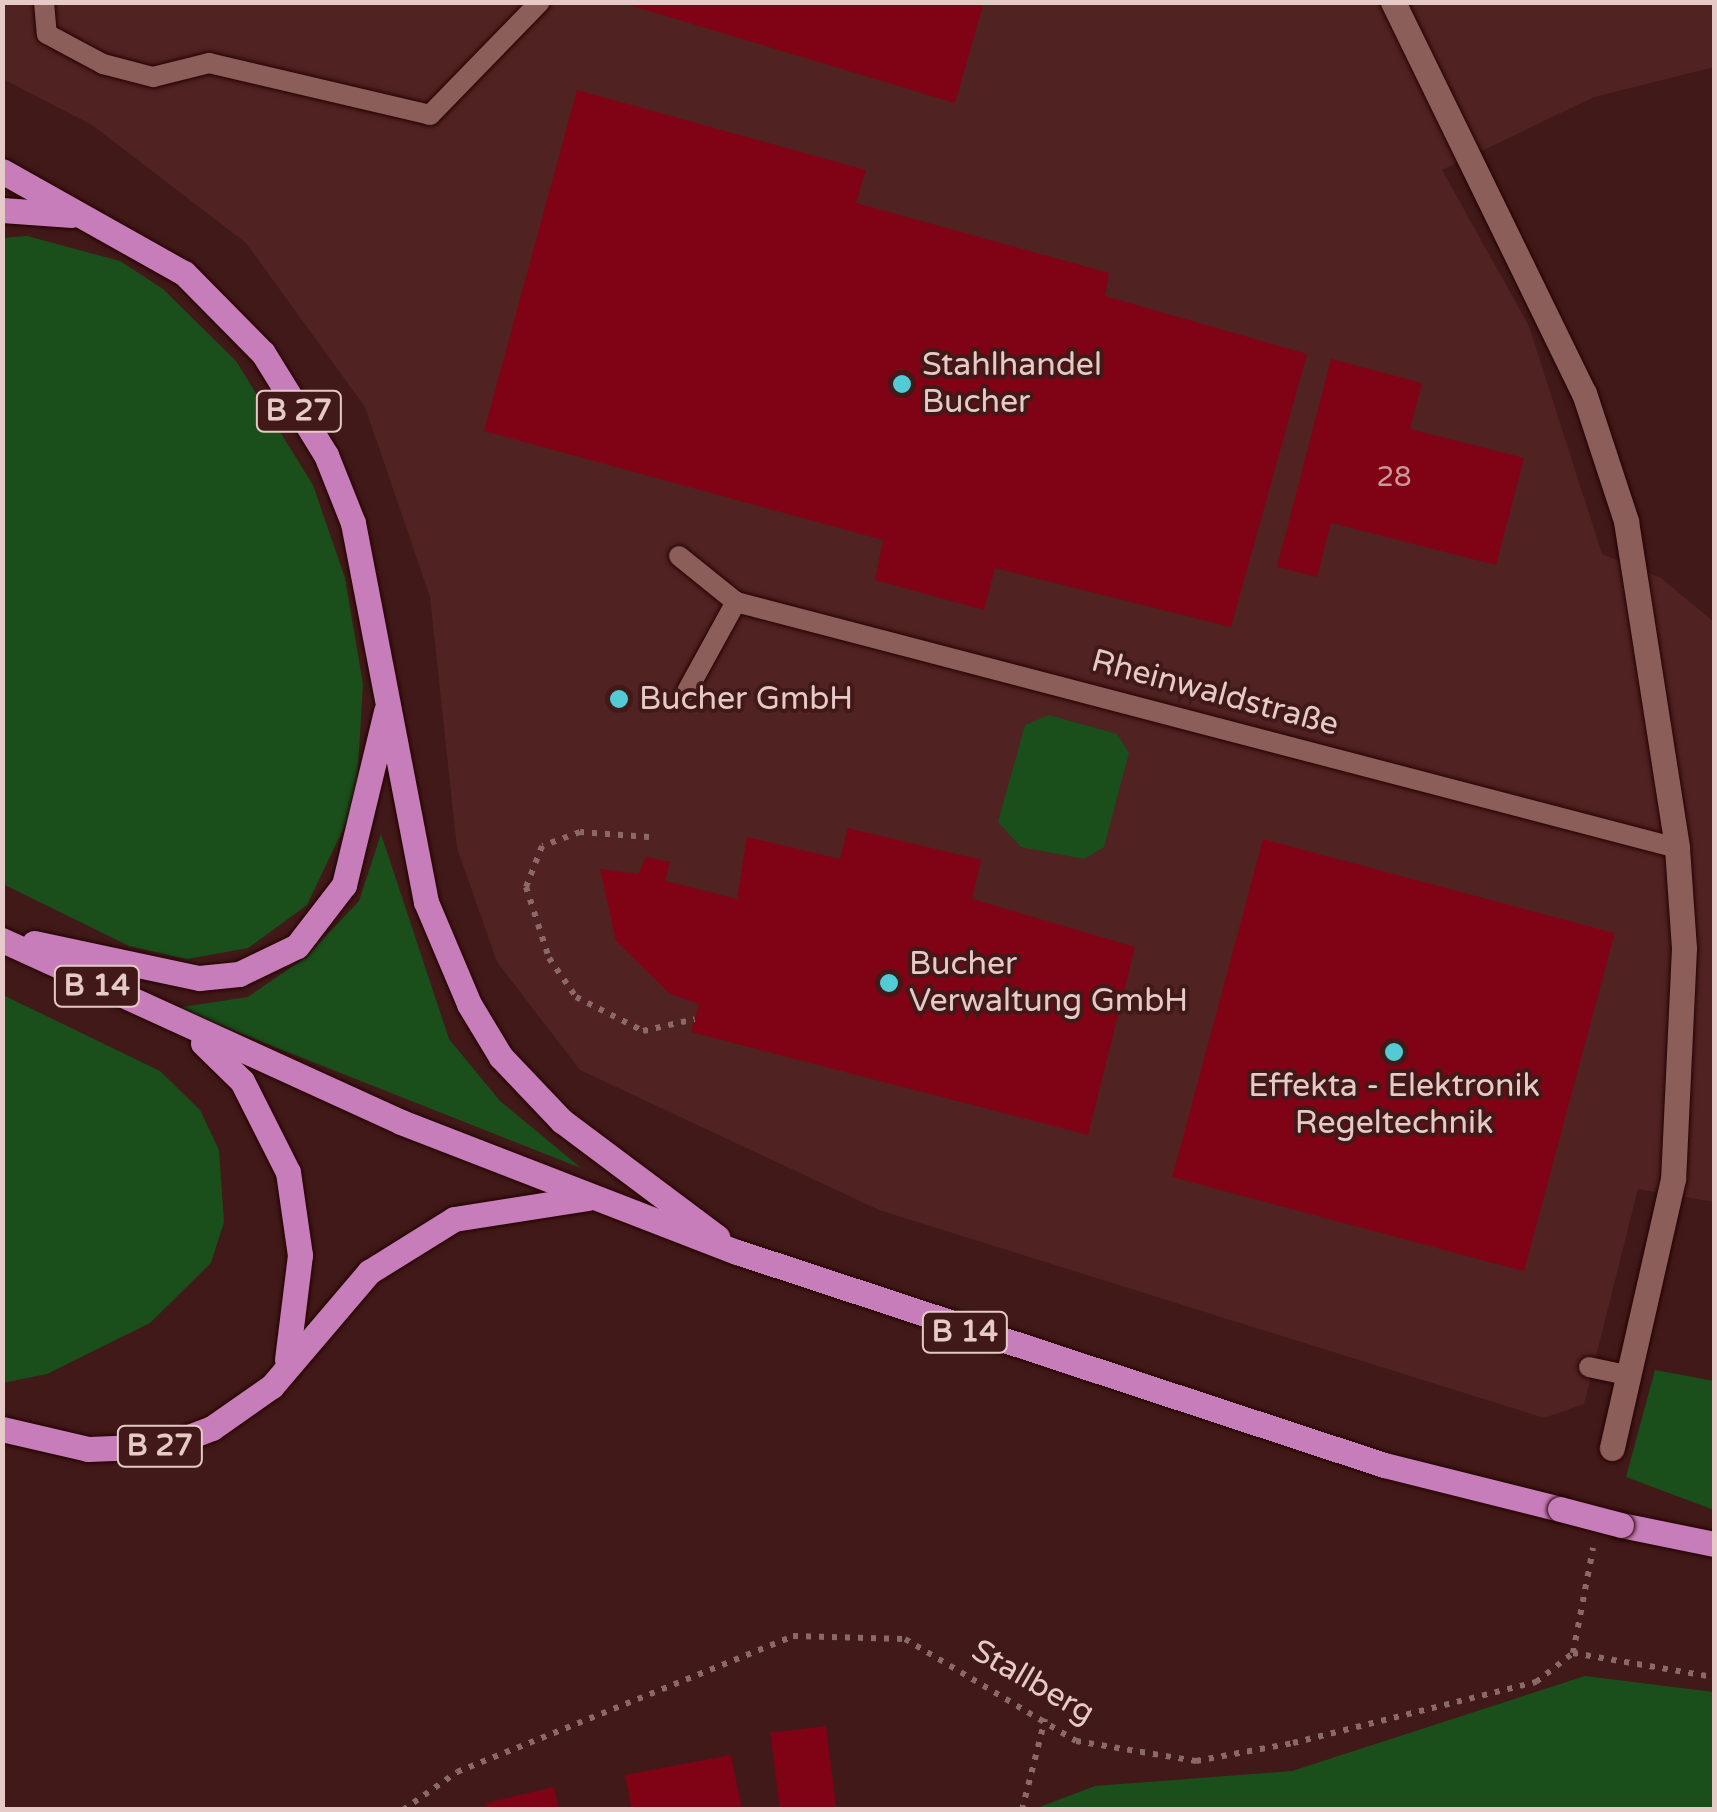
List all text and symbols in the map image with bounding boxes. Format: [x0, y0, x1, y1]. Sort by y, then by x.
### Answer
place label: Stahlhandel Bucher [922, 347, 1102, 422]
marker: Stahlhandel Bucher [891, 373, 913, 395]
road number: B 27 [254, 386, 344, 436]
house number: 28 [1376, 460, 1412, 494]
street label: Rheinwaldstraße [1087, 642, 1343, 744]
place label: Bucher GmbH [639, 680, 853, 718]
marker: Bucher GmbH [608, 688, 630, 710]
place label: Bucher Verwaltung GmbH [909, 946, 1188, 1021]
road number: B 14 [52, 961, 142, 1011]
marker: Bucher Verwaltung GmbH [878, 972, 900, 994]
marker: Effekta - Elektronik Regeltechnik [1383, 1041, 1405, 1063]
place label: Effekta - Elektronik Regeltechnik [1248, 1068, 1540, 1143]
road number: B 14 [920, 1307, 1010, 1357]
road number: B 27 [115, 1421, 205, 1471]
street label: Stallberg [965, 1632, 1101, 1732]

